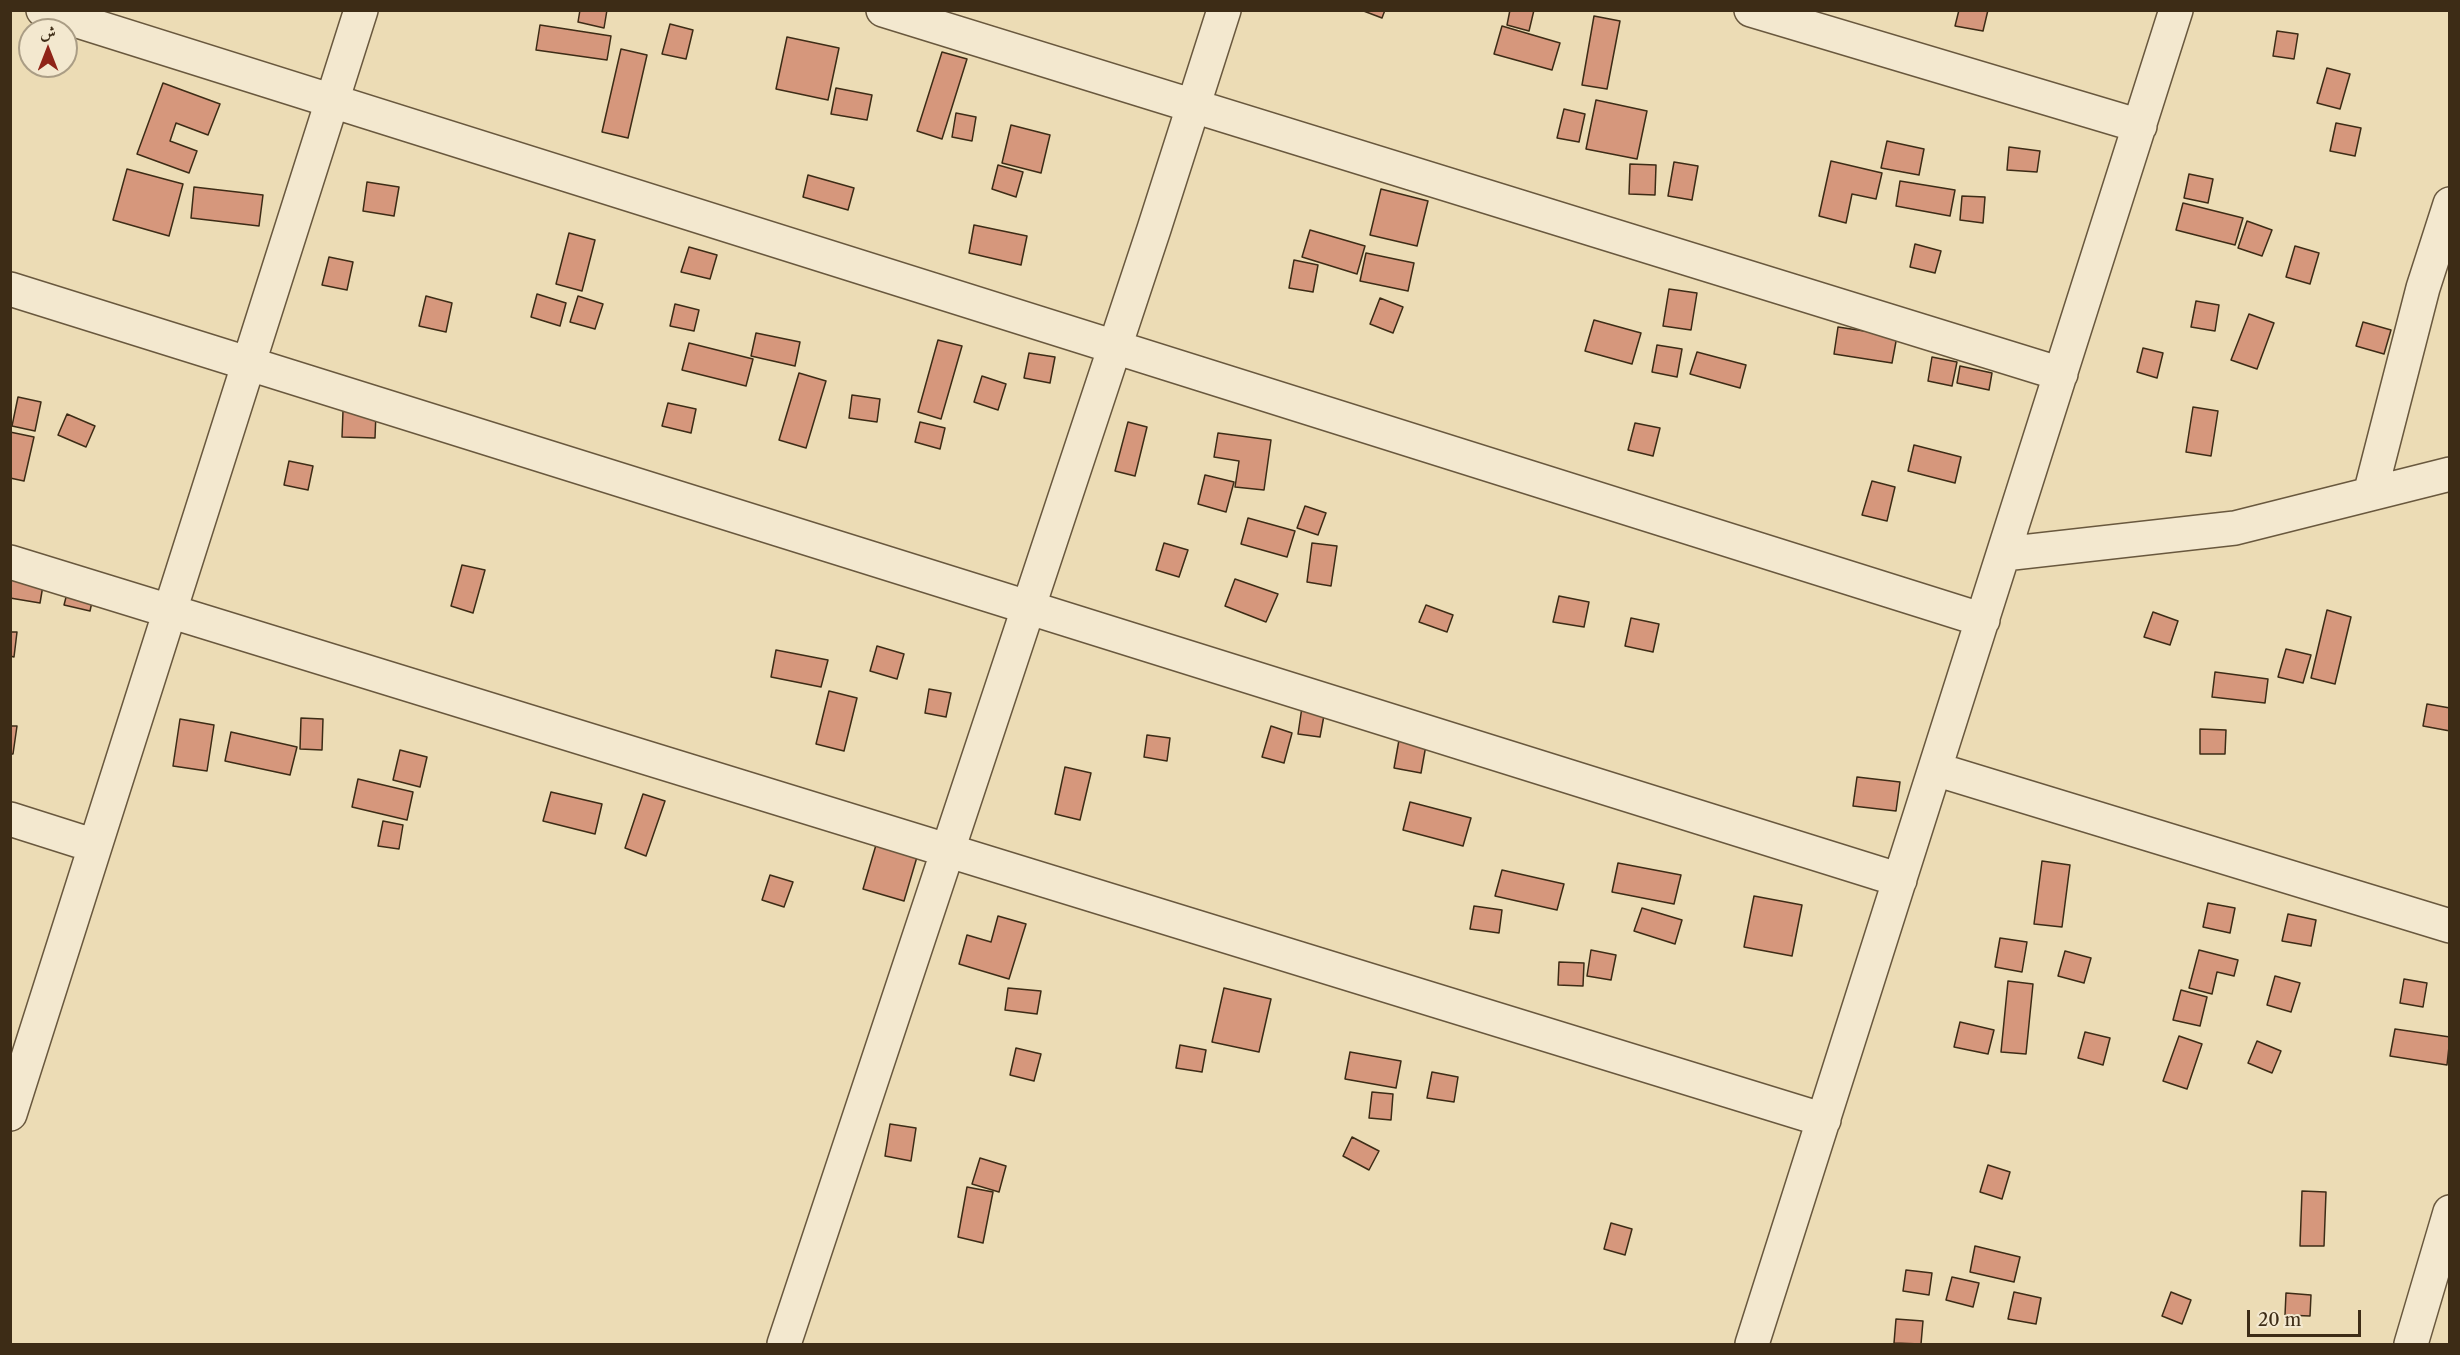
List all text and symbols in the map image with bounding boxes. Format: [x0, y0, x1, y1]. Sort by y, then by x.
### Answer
north arrow [18, 18, 78, 78]
text: ش [40, 22, 56, 42]
scale bar [2250, 1298, 2364, 1336]
text: 20 m [2258, 1309, 2301, 1331]

